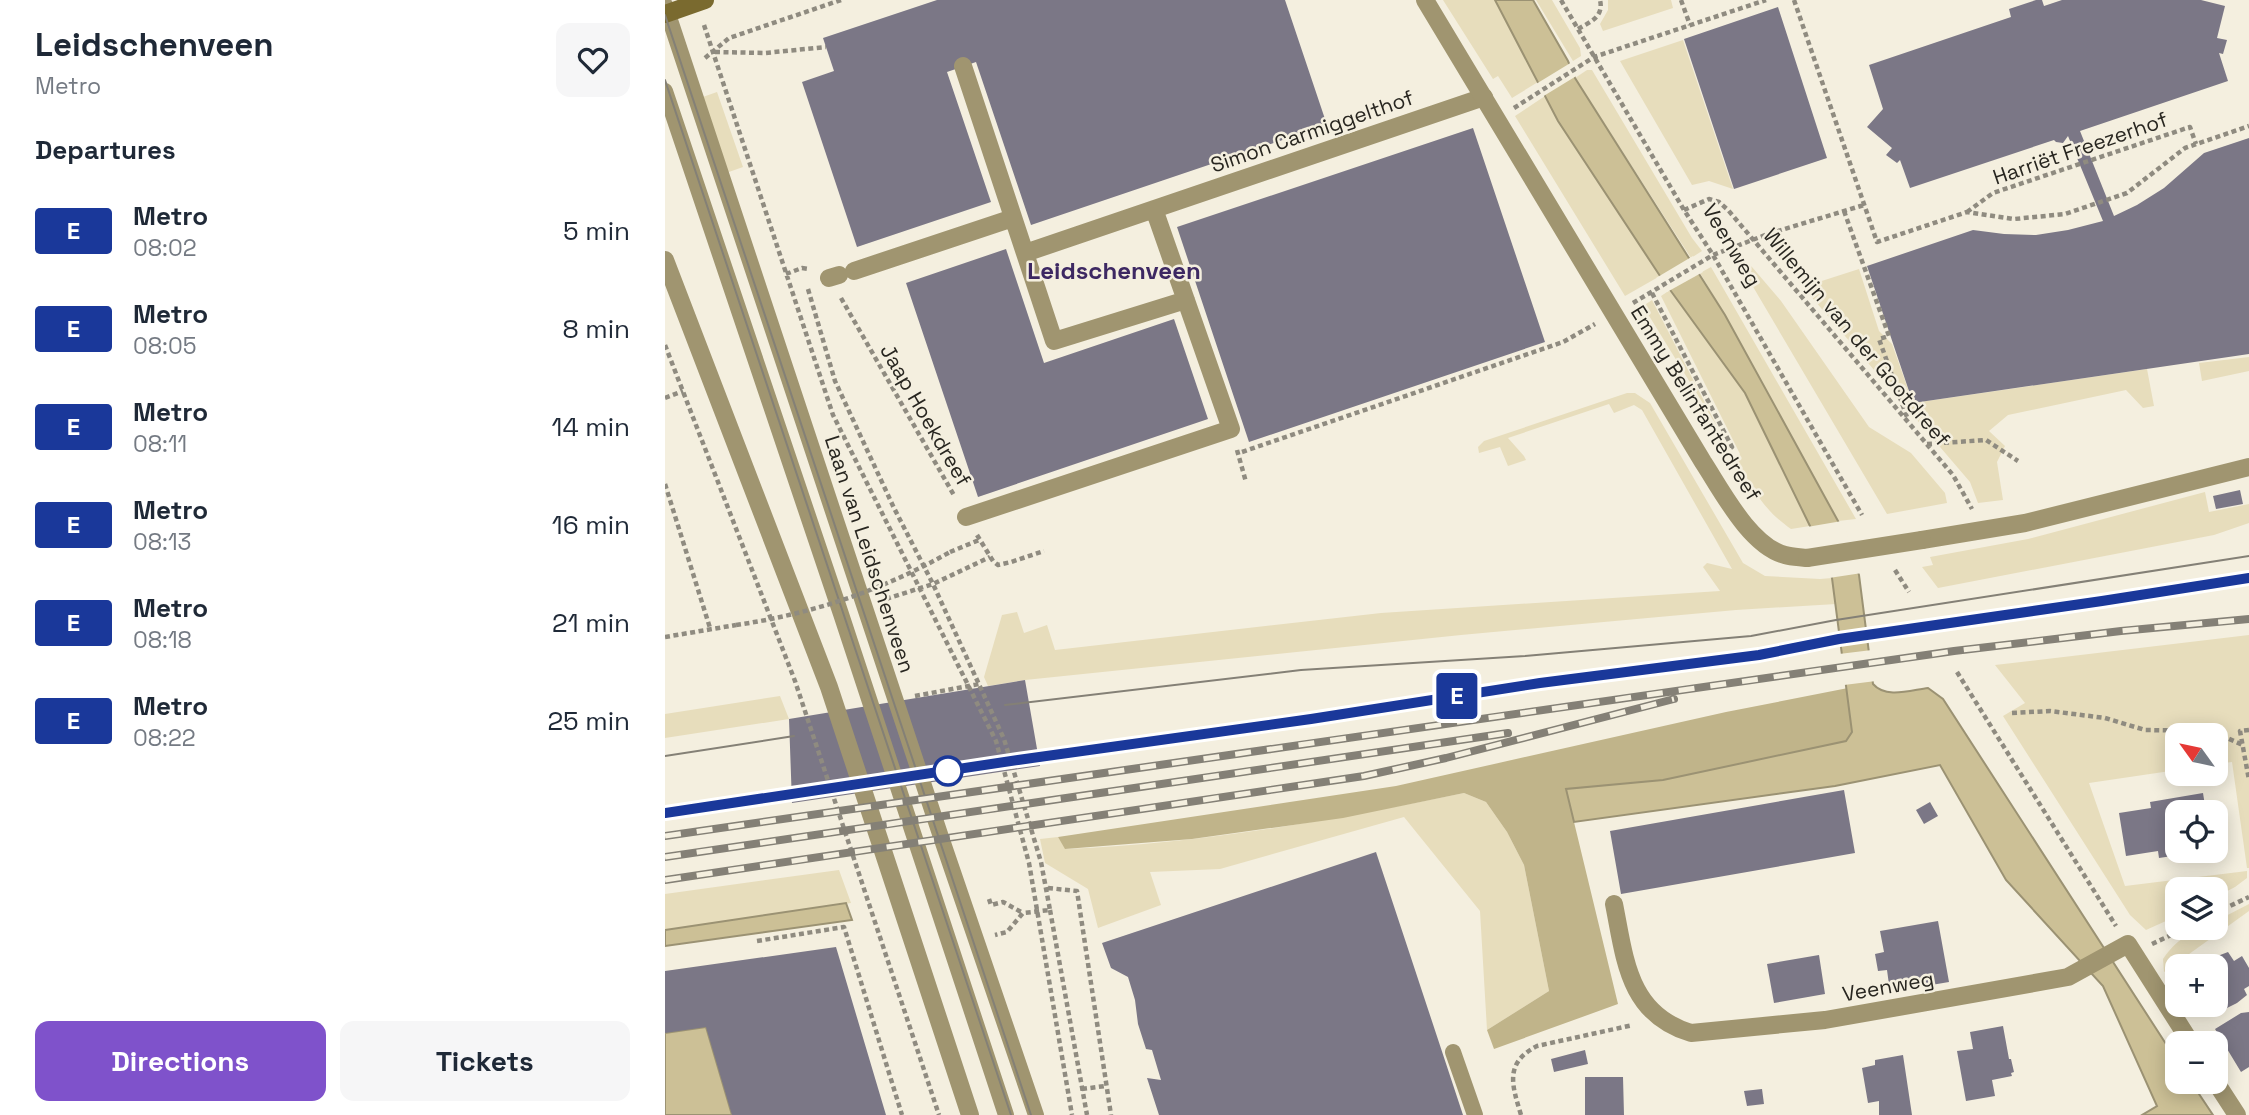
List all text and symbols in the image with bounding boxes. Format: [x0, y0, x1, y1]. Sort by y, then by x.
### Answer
button: heart [556, 23, 630, 97]
text: Leidschenveen [35, 24, 274, 66]
text: Metro [35, 71, 101, 101]
street label: Simon Carmiggelthof [1207, 84, 1417, 178]
street label: Harriët Freezerhof [1989, 105, 2171, 191]
text: Departures [35, 133, 176, 167]
street label: Veenweg [1697, 198, 1767, 292]
text: Metro [133, 199, 208, 233]
text: 5 min [563, 214, 630, 248]
text: E [67, 215, 80, 246]
street label: Willemijn van der Gootdreef [1758, 222, 1956, 452]
text: 08:02 [133, 233, 197, 263]
district label: Leidschenveen [1027, 255, 1201, 286]
text: Metro [133, 297, 208, 331]
street label: Emmy Belinfantedreef [1625, 300, 1767, 506]
text: 8 min [562, 312, 630, 346]
text: E [67, 313, 80, 344]
text: 08:05 [133, 331, 196, 361]
street label: Jaap Hoekdreef [874, 339, 978, 491]
text: Metro [133, 395, 208, 429]
text: 14 min [552, 410, 630, 444]
text: E [67, 411, 80, 442]
text: 08:11 [133, 429, 187, 459]
street label: Laan van Leidschenveen [819, 432, 921, 676]
text: Metro [133, 493, 208, 527]
text: 16 min [552, 508, 630, 542]
text: E [67, 509, 80, 540]
text: 08:13 [133, 527, 191, 557]
text: Metro [133, 591, 208, 625]
text: 21 min [552, 606, 630, 640]
text: E [67, 607, 80, 638]
text: 08:18 [133, 625, 192, 655]
line badge: E [1434, 673, 1480, 719]
text: E [1450, 680, 1464, 711]
text: Metro [133, 689, 208, 723]
text: 25 min [547, 704, 630, 738]
text: E [67, 705, 80, 736]
text: 08:22 [133, 723, 196, 753]
north arrow [2165, 723, 2228, 786]
map controls [2165, 723, 2228, 1094]
unlabelled marker [933, 756, 963, 786]
button: locate [2165, 800, 2228, 863]
button: layers [2165, 877, 2228, 940]
button: + [2165, 954, 2228, 1017]
street label: Veenweg [1840, 965, 1936, 1007]
button: Directions [35, 1021, 326, 1101]
button: Tickets [340, 1021, 630, 1101]
button: − [2165, 1031, 2228, 1094]

